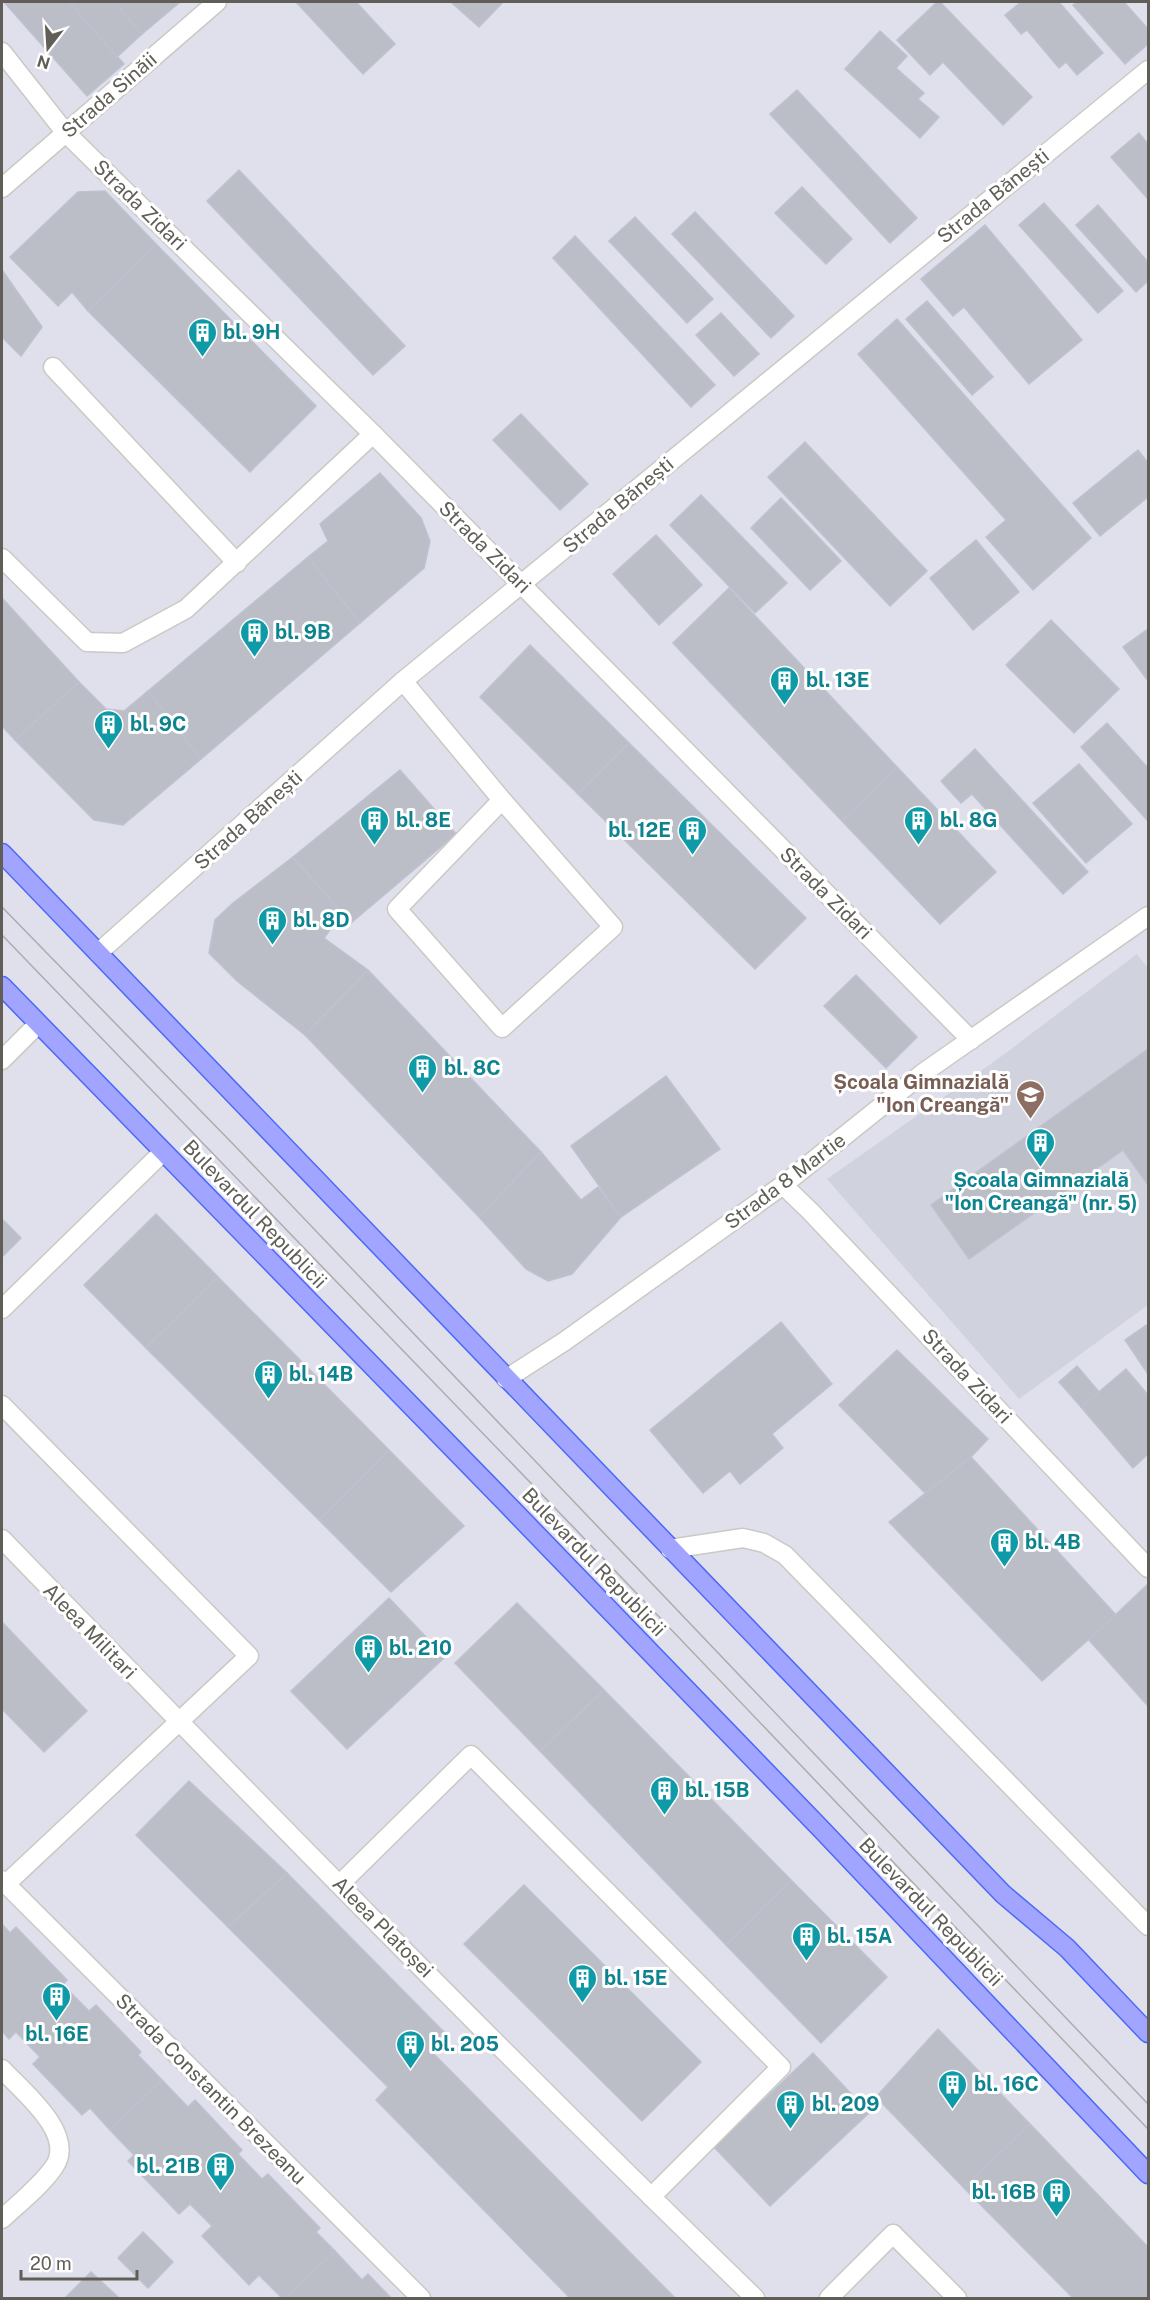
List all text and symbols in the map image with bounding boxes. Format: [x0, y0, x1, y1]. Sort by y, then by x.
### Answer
north arrow [18, 18, 78, 78]
street label: Strada Sinăii [57, 47, 161, 143]
text: N [35, 51, 53, 73]
street label: Strada Bănești [932, 144, 1054, 248]
street label: Strada Zidari [88, 155, 192, 255]
building icon: bl. 9H [186, 316, 218, 358]
place label: bl. 9H [223, 320, 280, 344]
street label: Strada Bănești [558, 452, 678, 558]
street label: Strada Zidari [434, 496, 536, 598]
building icon: bl. 9B [238, 616, 270, 658]
place label: bl. 9B [275, 620, 331, 644]
building icon: bl. 13E [769, 664, 801, 706]
place label: bl. 13E [806, 668, 869, 692]
building icon: bl. 9C [93, 708, 125, 750]
place label: bl. 9C [130, 712, 186, 736]
street label: Strada Bănești [189, 765, 307, 875]
building icon: bl. 8E [359, 804, 391, 846]
building icon: bl. 8G [903, 804, 935, 846]
place label: bl. 8E [396, 808, 451, 832]
place label: bl. 8G [940, 808, 997, 832]
building icon: bl. 12E [676, 814, 708, 856]
place label: bl. 12E [608, 818, 671, 842]
street label: Strada Zidari [775, 842, 877, 944]
building icon: bl. 8D [256, 904, 288, 946]
place label: bl. 8D [293, 908, 350, 932]
building icon: bl. 8C [407, 1052, 439, 1094]
place label: bl. 8C [444, 1056, 501, 1080]
place label: Școala Gimnazială "Ion Creangă" [833, 1070, 1009, 1117]
school or university icon: Școala Gimnazială "Ion Creangă" [1014, 1078, 1046, 1120]
building icon: Școala Gimnazială "Ion Creangă" (nr. 5) [1025, 1126, 1057, 1168]
street label: Strada 8 Martie [720, 1128, 850, 1234]
street label: Bulevardul Republicii [178, 1135, 332, 1293]
place label: Școala Gimnazială "Ion Creangă" (nr. 5) [945, 1168, 1138, 1215]
street label: Strada Zidari [917, 1324, 1017, 1428]
building icon: bl. 14B [252, 1358, 284, 1400]
place label: bl. 14B [289, 1362, 353, 1386]
street label: Bulevardul Republicii [517, 1483, 671, 1641]
building icon: bl. 4B [988, 1526, 1020, 1568]
place label: bl. 4B [1025, 1530, 1081, 1554]
street label: Aleea Militari [38, 1578, 142, 1684]
building icon: bl. 210 [352, 1632, 384, 1674]
place label: bl. 210 [389, 1636, 452, 1660]
building icon: bl. 15B [648, 1774, 680, 1816]
place label: bl. 15B [685, 1778, 750, 1802]
street label: Bulevardul Republicii [854, 1833, 1008, 1991]
street label: Aleea Platoșei [328, 1872, 438, 1982]
building icon: bl. 15A [790, 1920, 822, 1962]
place label: bl. 15A [827, 1924, 892, 1948]
building icon: bl. 15E [567, 1962, 599, 2004]
place label: bl. 15E [604, 1966, 668, 1990]
building icon: bl. 16E [41, 1980, 73, 2022]
street label: Strada Constantin Brezeanu [111, 1989, 311, 2189]
place label: bl. 16E [25, 2022, 89, 2046]
building icon: bl. 205 [394, 2028, 426, 2070]
place label: bl. 205 [431, 2032, 499, 2056]
building icon: bl. 16C [937, 2068, 969, 2110]
place label: bl. 16C [974, 2072, 1039, 2096]
building icon: bl. 209 [775, 2088, 807, 2130]
place label: bl. 209 [812, 2092, 880, 2116]
building icon: bl. 21B [205, 2150, 237, 2192]
place label: bl. 21B [136, 2154, 200, 2178]
building icon: bl. 16B [1041, 2176, 1073, 2218]
place label: bl. 16B [972, 2180, 1036, 2204]
scale bar [21, 2243, 136, 2281]
text: 20 m [30, 2253, 72, 2274]

